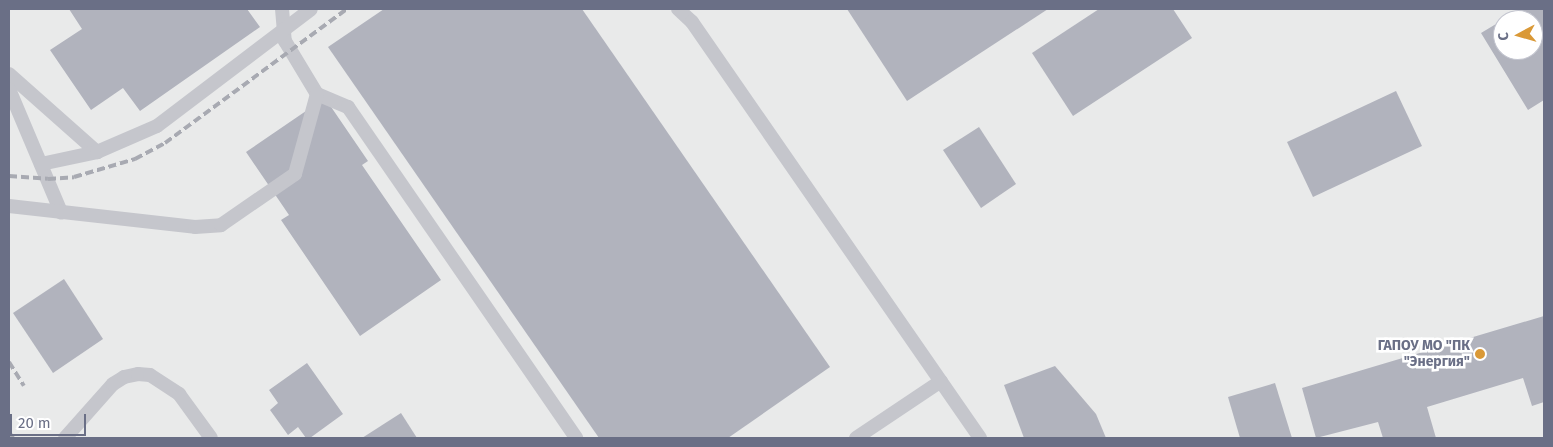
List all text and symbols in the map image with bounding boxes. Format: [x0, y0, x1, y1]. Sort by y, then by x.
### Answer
north arrow [1493, 10, 1543, 60]
text: С [1495, 32, 1512, 41]
place label: ГАПОУ МО "ПК "Энергия" [1378, 338, 1470, 371]
marker: ГАПОУ МО "ПК "Энергия" [1474, 348, 1486, 360]
scale bar [12, 404, 89, 436]
text: 20 m [18, 414, 51, 432]

